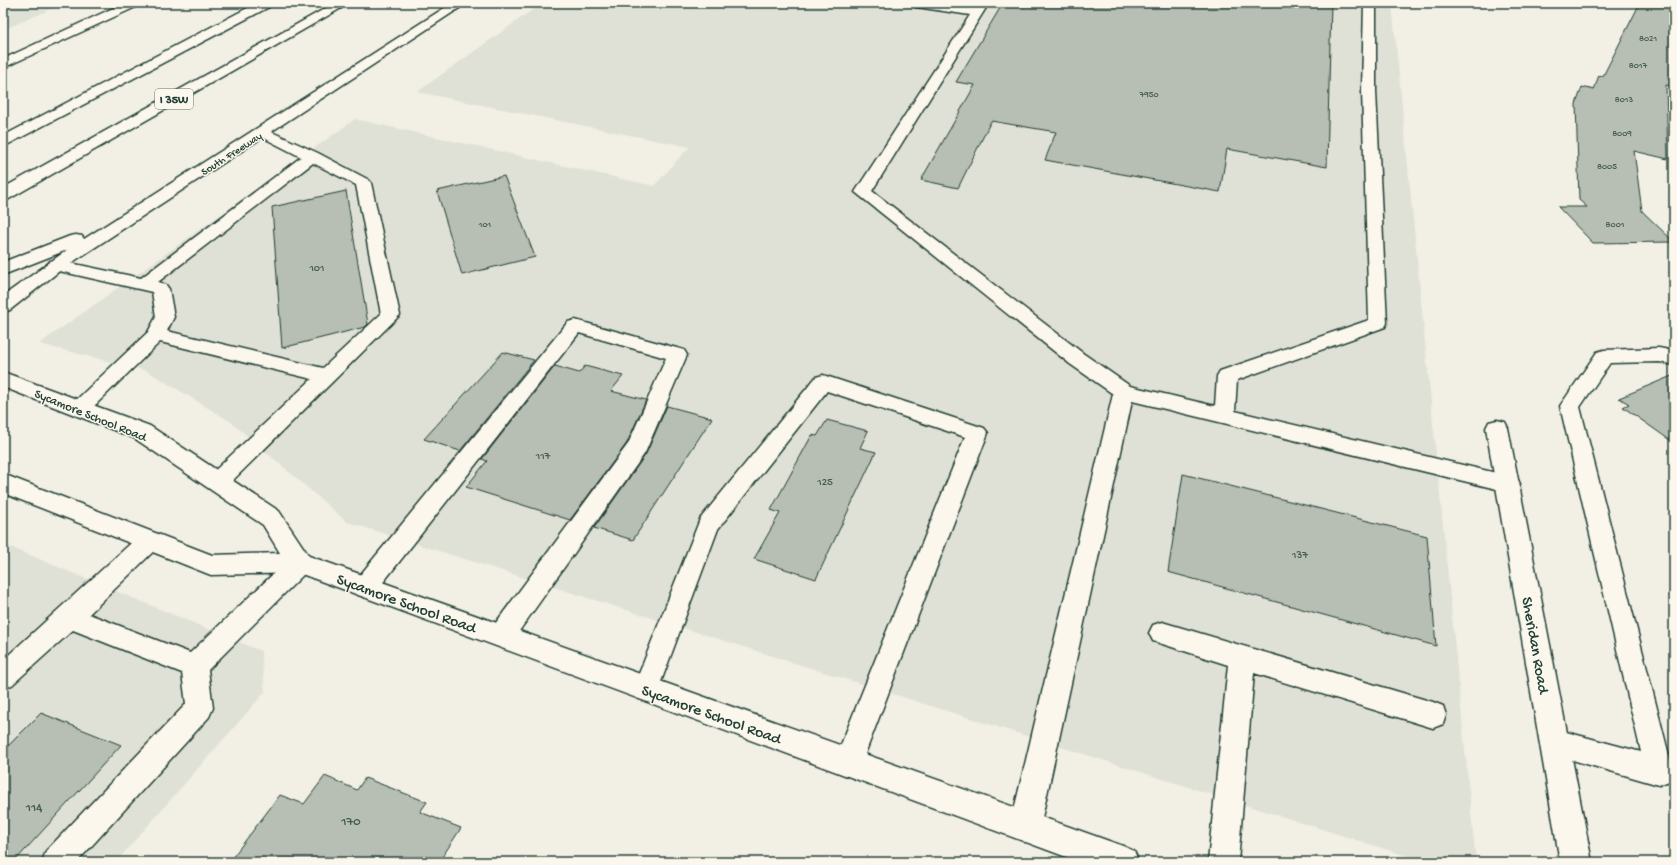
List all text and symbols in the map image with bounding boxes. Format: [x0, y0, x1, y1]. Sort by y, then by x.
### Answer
house number: 8021 [1639, 34, 1657, 45]
house number: 8017 [1629, 61, 1647, 72]
road number: I 35W [155, 89, 193, 109]
house number: 7950 [1138, 90, 1159, 101]
house number: 8013 [1615, 95, 1633, 106]
house number: 8009 [1612, 129, 1632, 140]
street label: South Freeway [200, 130, 265, 179]
house number: 8005 [1597, 162, 1617, 173]
house number: 101 [478, 220, 492, 231]
house number: 8001 [1606, 220, 1625, 231]
house number: 101 [308, 263, 325, 275]
street label: Sycamore School Road [32, 387, 150, 446]
house number: 117 [535, 451, 551, 463]
house number: 125 [816, 477, 833, 489]
house number: 137 [1291, 550, 1308, 562]
street label: Sycamore School Road [333, 571, 480, 640]
street label: Sheridan Road [1516, 596, 1552, 697]
street label: Sycamore School Road [638, 682, 785, 751]
house number: 114 [25, 801, 42, 816]
house number: 170 [340, 815, 361, 830]

